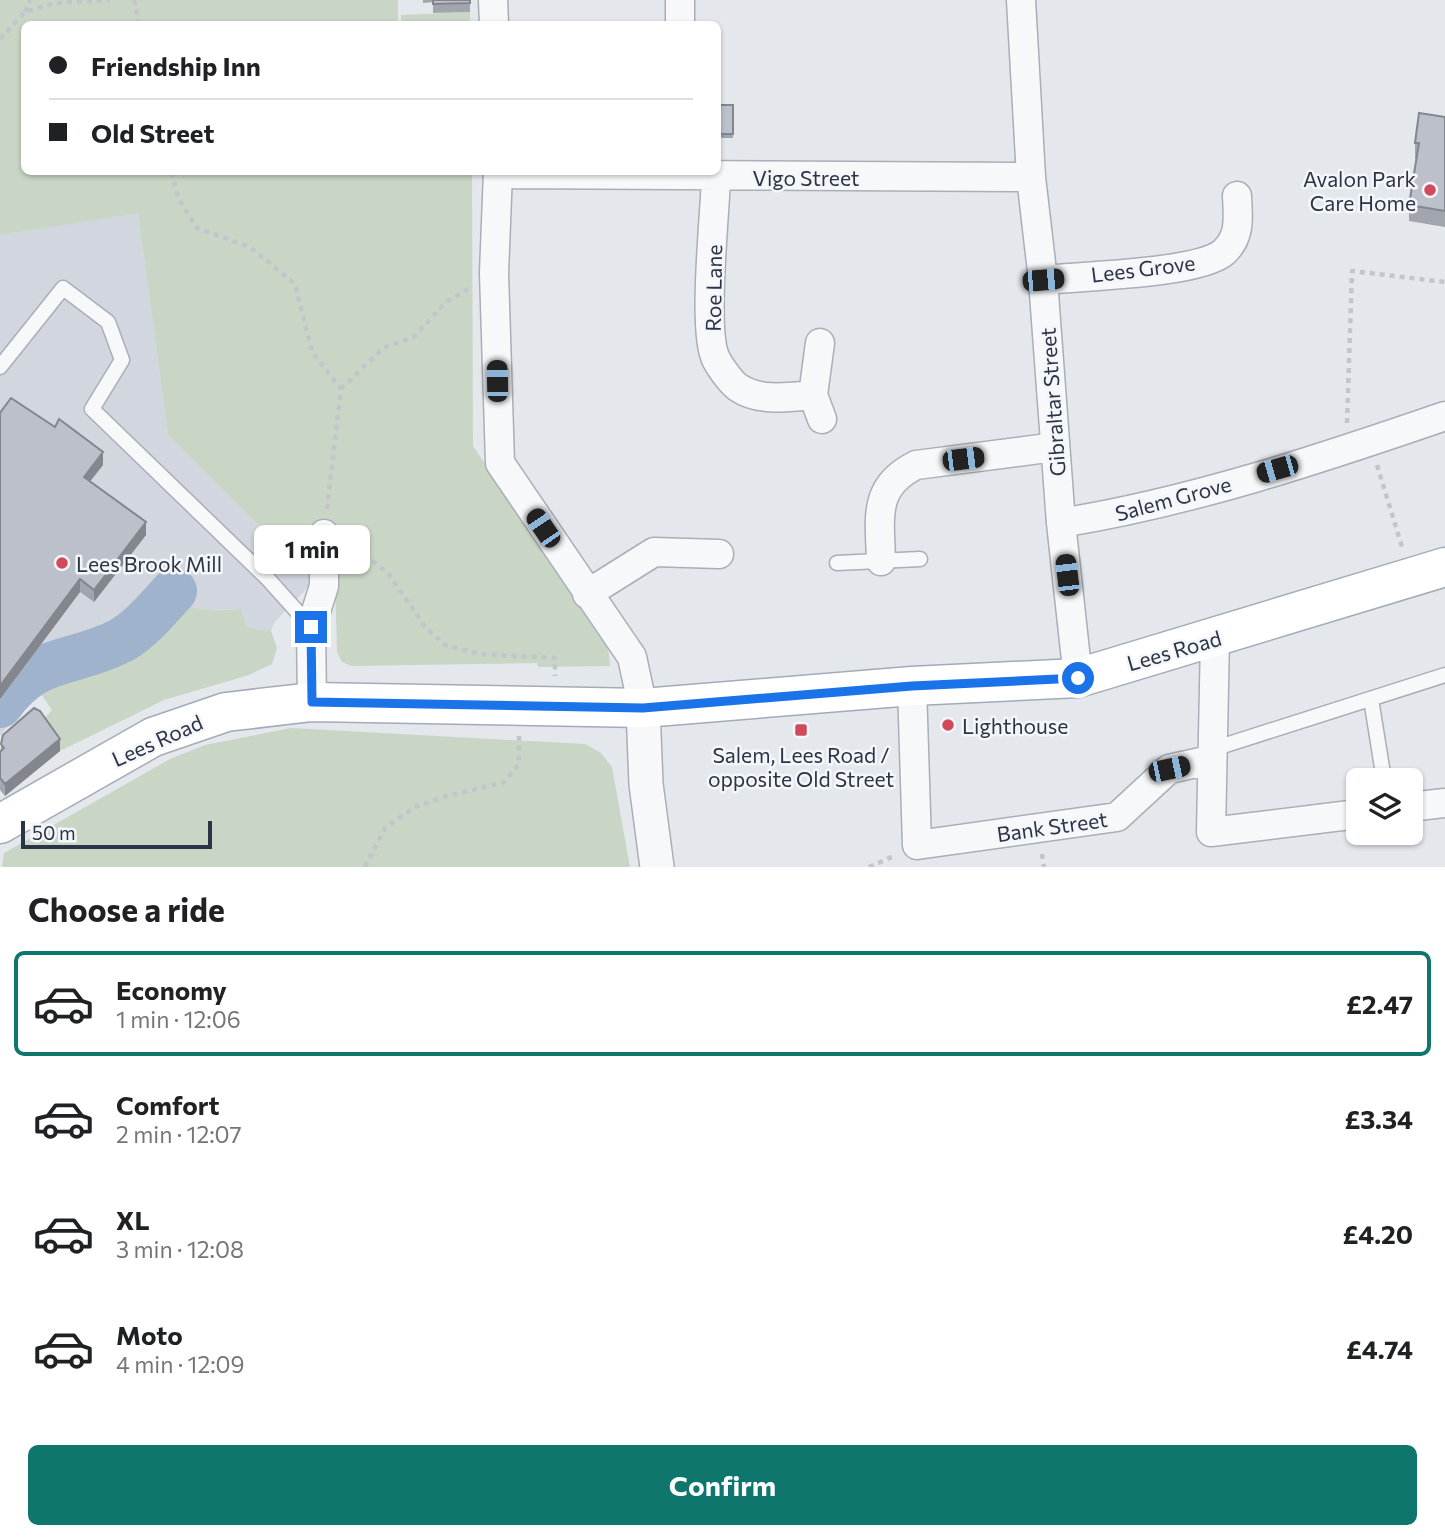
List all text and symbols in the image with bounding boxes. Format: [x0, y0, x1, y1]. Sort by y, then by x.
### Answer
text: Friendship Inn [91, 50, 261, 81]
text: Old Street [91, 117, 214, 148]
street label: Vigo Street [753, 165, 859, 190]
place label: Avalon Park Care Home [1303, 166, 1416, 215]
marker: Avalon Park Care Home [1422, 182, 1438, 198]
street label: Roe Lane [700, 244, 726, 332]
street label: Lees Grove [1089, 249, 1197, 287]
car [1022, 268, 1065, 292]
street label: Gibraltar Street [1034, 327, 1070, 477]
car [487, 360, 508, 402]
car [941, 446, 986, 472]
car [1254, 453, 1301, 485]
street label: Salem Grove [1112, 471, 1234, 525]
car [523, 505, 564, 551]
callout: 1 min [253, 526, 369, 574]
text: 1 min [285, 535, 339, 563]
place label: Lees Brook Mill [76, 551, 222, 576]
car [1055, 553, 1080, 597]
marker: Lees Brook Mill [54, 555, 70, 571]
route end [295, 611, 327, 643]
street label: Lees Road [1124, 625, 1224, 675]
route start [1062, 662, 1094, 694]
street label: Lees Road [108, 709, 206, 771]
place label: Lighthouse [962, 713, 1068, 738]
marker: Lighthouse [940, 717, 956, 733]
marker: Salem, Lees Road / opposite Old Street [793, 722, 809, 738]
place label: Salem, Lees Road / opposite Old Street [708, 742, 894, 791]
car [1147, 754, 1192, 784]
map controls [1346, 768, 1423, 845]
button: layers [1346, 768, 1423, 845]
street label: Bank Street [995, 806, 1109, 846]
scale bar [21, 818, 212, 850]
text: 50 m [32, 821, 76, 844]
text: Choose a ride [28, 889, 225, 929]
icon: car [32, 972, 95, 1035]
text: Economy [116, 974, 227, 1005]
text: £2.47 [1346, 988, 1413, 1019]
text: 1 min · 12:06 [116, 1005, 241, 1033]
icon: car [32, 1087, 95, 1150]
text: Comfort [116, 1089, 219, 1120]
text: £3.34 [1344, 1103, 1413, 1134]
text: 2 min · 12:07 [116, 1120, 242, 1148]
icon: car [32, 1202, 95, 1265]
text: XL [116, 1204, 150, 1235]
text: £4.20 [1343, 1218, 1413, 1249]
text: 3 min · 12:08 [116, 1235, 244, 1263]
icon: car [32, 1317, 95, 1380]
text: Moto [116, 1319, 183, 1350]
text: £4.74 [1346, 1333, 1413, 1364]
text: 4 min · 12:09 [116, 1350, 245, 1378]
button: Confirm [28, 1445, 1417, 1525]

